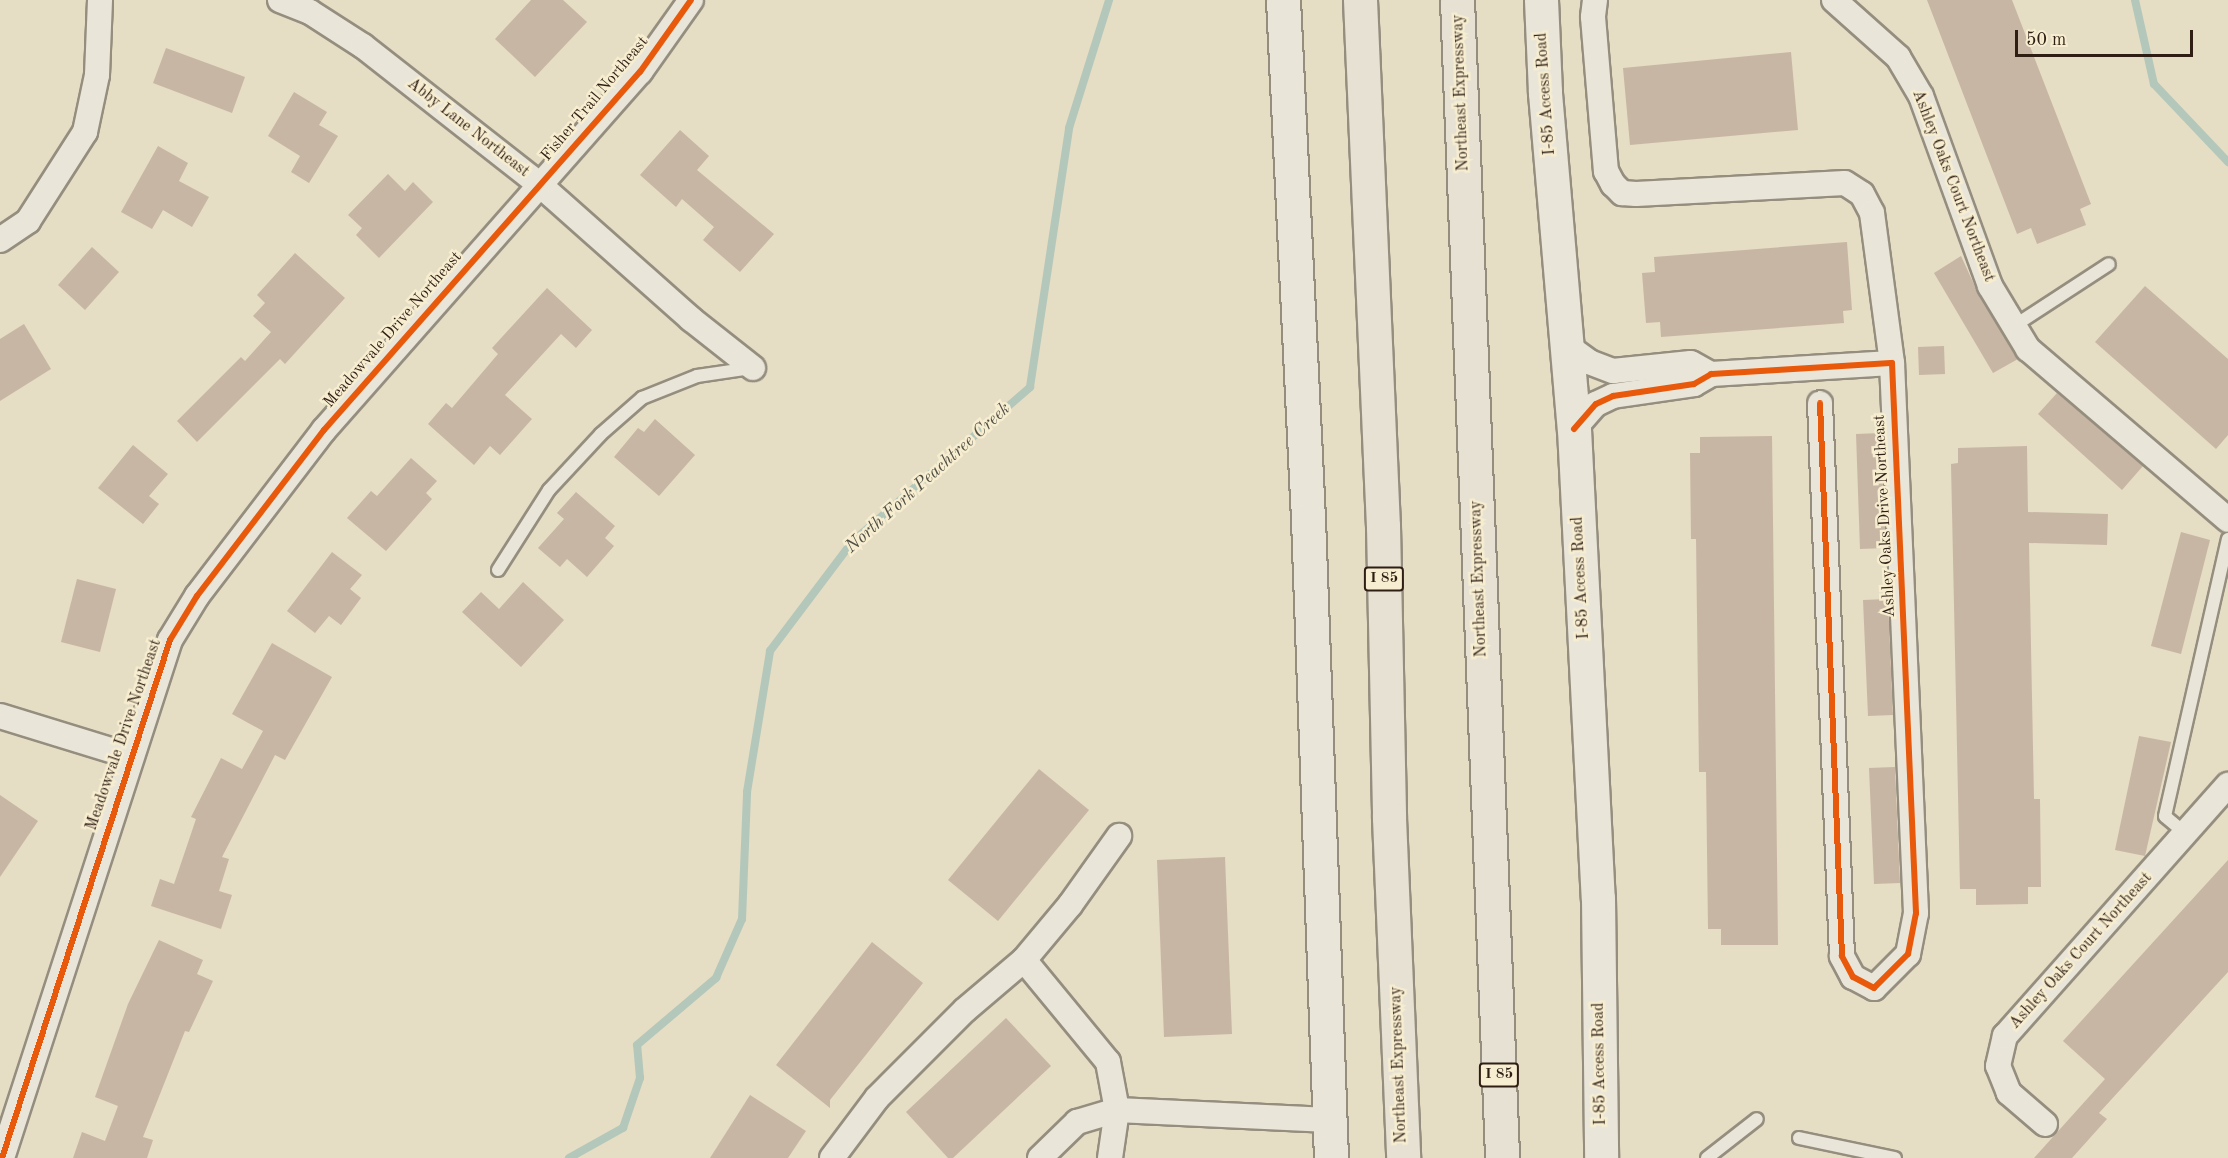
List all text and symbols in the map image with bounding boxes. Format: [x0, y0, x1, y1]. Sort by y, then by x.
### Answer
street label: Northeast Expressway [1449, 14, 1473, 172]
scale bar [2018, 18, 2196, 56]
text: 50 m [2026, 31, 2066, 49]
street label: I-85 Access Road [1532, 32, 1560, 156]
street label: Fisher Trail Northeast [537, 33, 653, 165]
street label: Abby Lane Northeast [403, 74, 533, 182]
street label: Ashley Oaks Court Northeast [1907, 87, 1999, 285]
street label: Meadowvale Drive Northeast [320, 248, 466, 412]
water label: North Fork Peachtree Creek [841, 398, 1015, 558]
street label: Ashley Oaks Drive Northeast [1870, 414, 1900, 618]
street label: Northeast Expressway [1467, 500, 1491, 658]
street label: I-85 Access Road [1568, 516, 1594, 640]
road number: I 85 [1363, 567, 1405, 591]
street label: Meadowvale Drive Northeast [82, 637, 166, 833]
street label: Ashley Oaks Court Northeast [2006, 869, 2156, 1033]
street label: Northeast Expressway [1387, 986, 1411, 1144]
street label: I-85 Access Road [1589, 1002, 1611, 1126]
road number: I 85 [1478, 1063, 1520, 1087]

